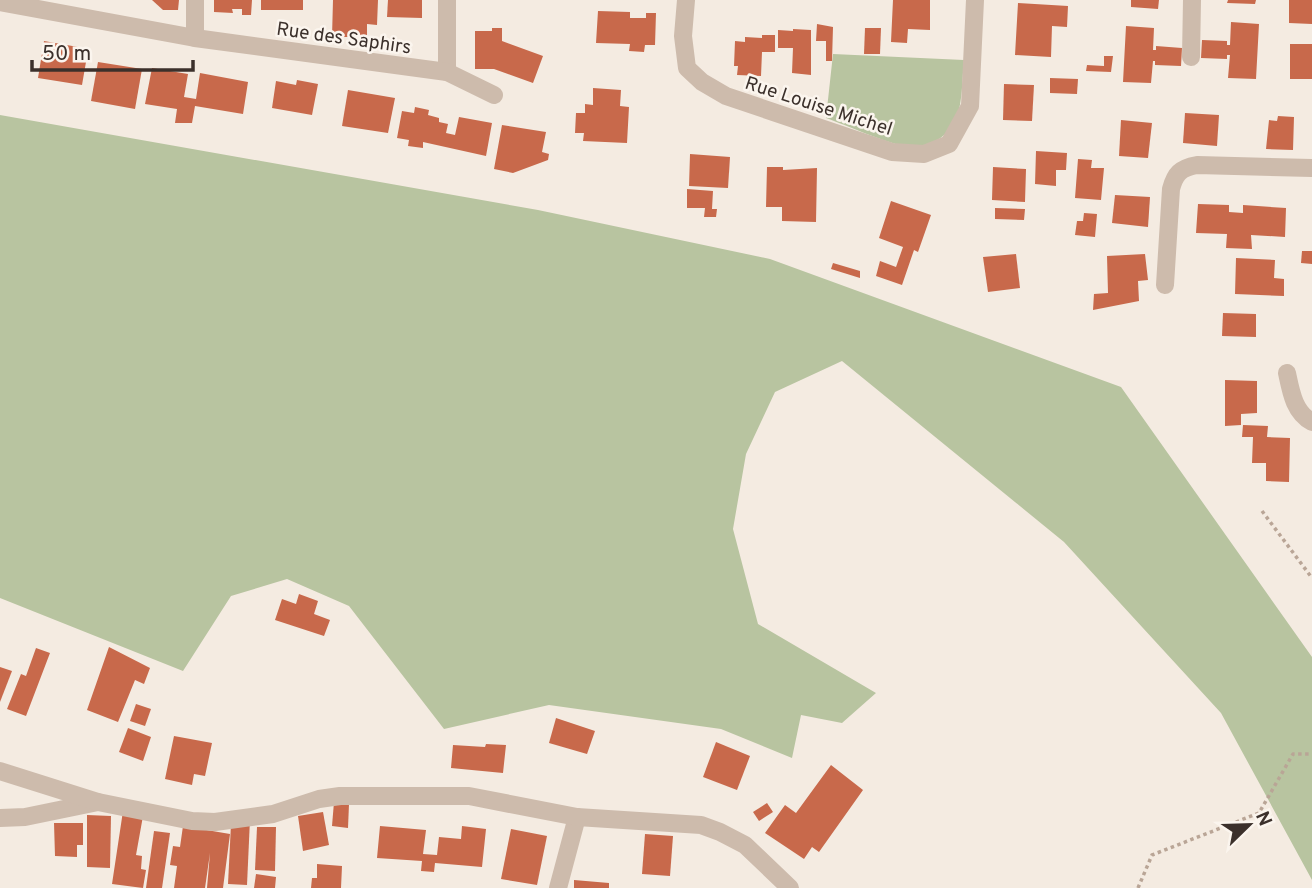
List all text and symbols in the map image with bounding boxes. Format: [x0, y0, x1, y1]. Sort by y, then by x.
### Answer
street label: Rue des Saphirs [275, 18, 413, 60]
scale bar [32, 28, 192, 72]
text: 50 m [42, 41, 91, 68]
street label: Rue Louise Michel [742, 72, 895, 142]
north arrow [1214, 790, 1284, 860]
text: N [1249, 808, 1277, 830]

